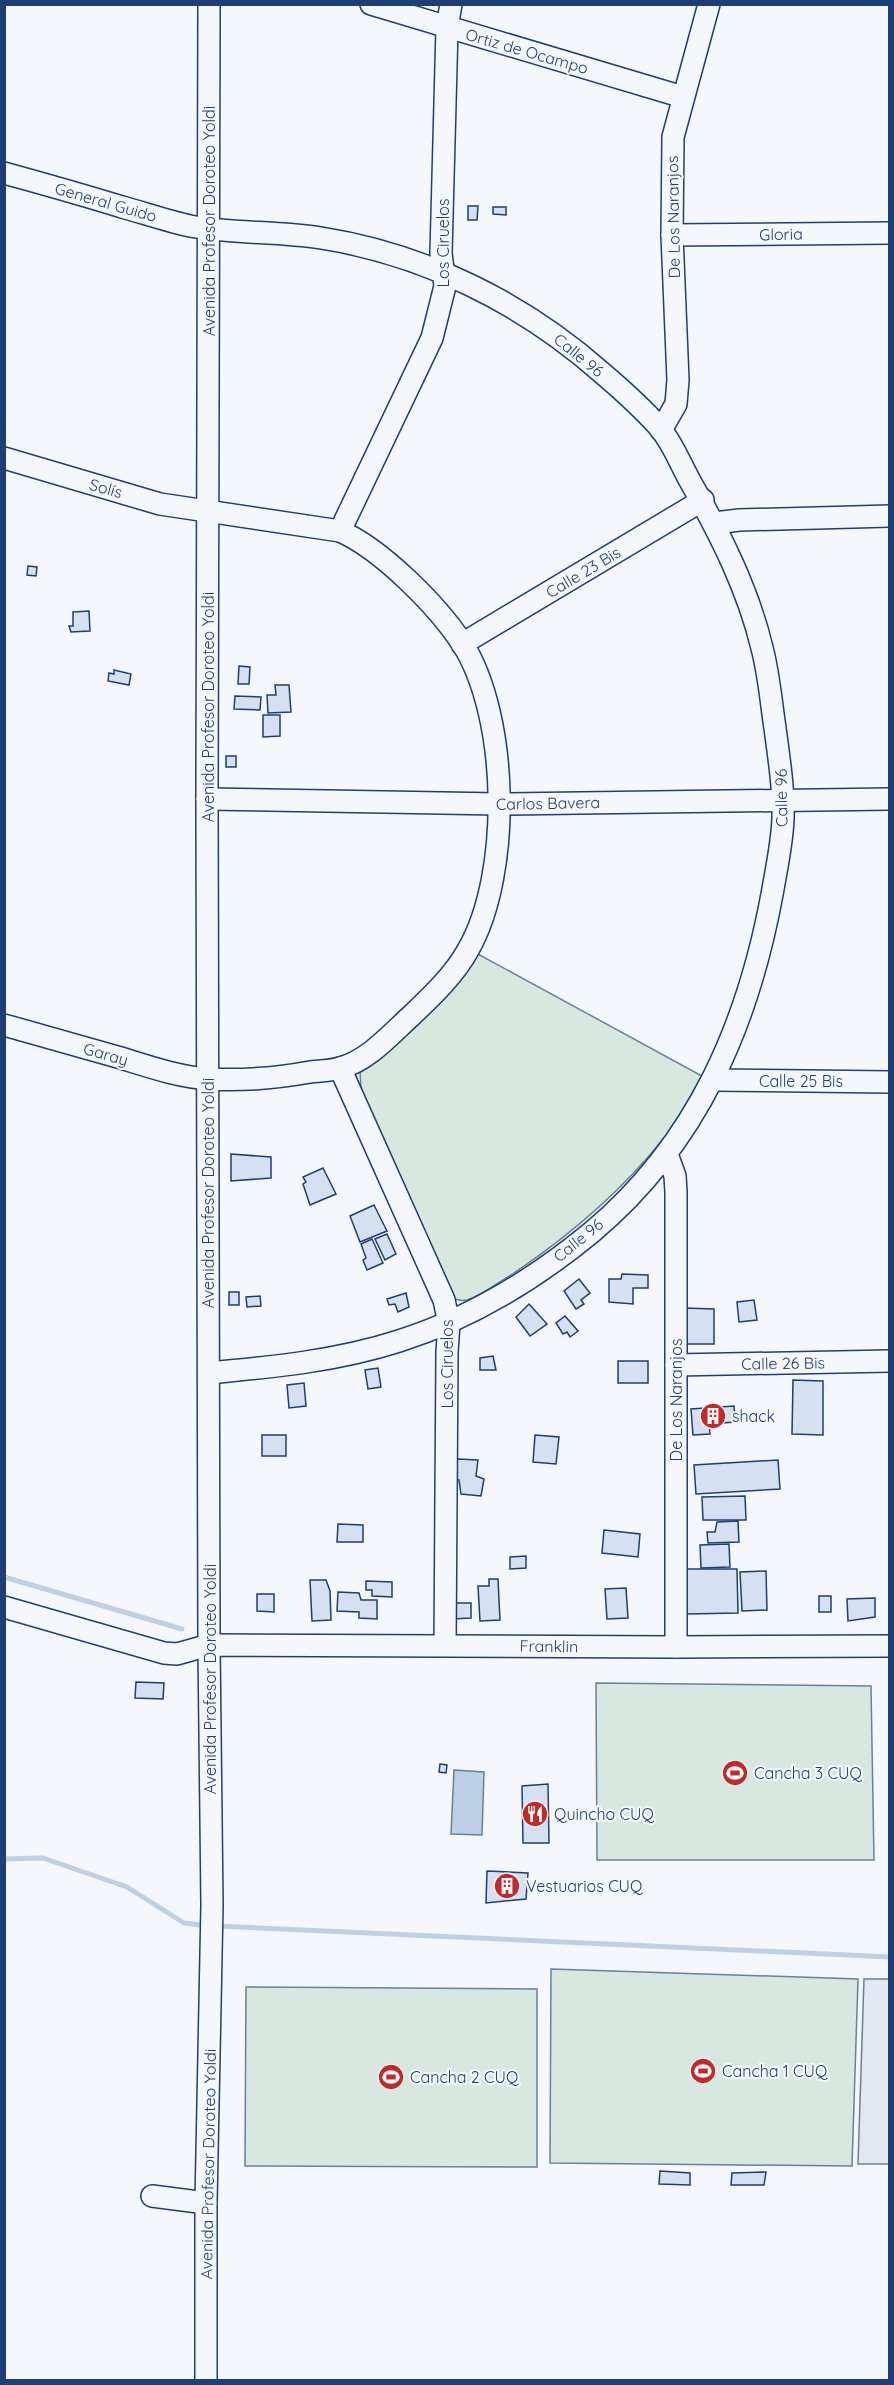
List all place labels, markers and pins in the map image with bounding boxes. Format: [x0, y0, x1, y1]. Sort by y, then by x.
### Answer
building icon: shack [698, 1401, 728, 1431]
place label: shack [732, 1406, 775, 1426]
sports icon: Cancha 3 CUQ [720, 1758, 750, 1788]
place label: Cancha 3 CUQ [754, 1763, 862, 1783]
restaurant icon: Quincho CUQ [520, 1799, 550, 1829]
place label: Quincho CUQ [554, 1804, 654, 1824]
building icon: Vestuarios CUQ [492, 1871, 522, 1901]
place label: Vestuarios CUQ [526, 1876, 643, 1896]
sports icon: Cancha 1 CUQ [688, 2056, 718, 2086]
place label: Cancha 1 CUQ [722, 2061, 828, 2081]
sports icon: Cancha 2 CUQ [376, 2062, 406, 2092]
place label: Cancha 2 CUQ [410, 2067, 519, 2087]

